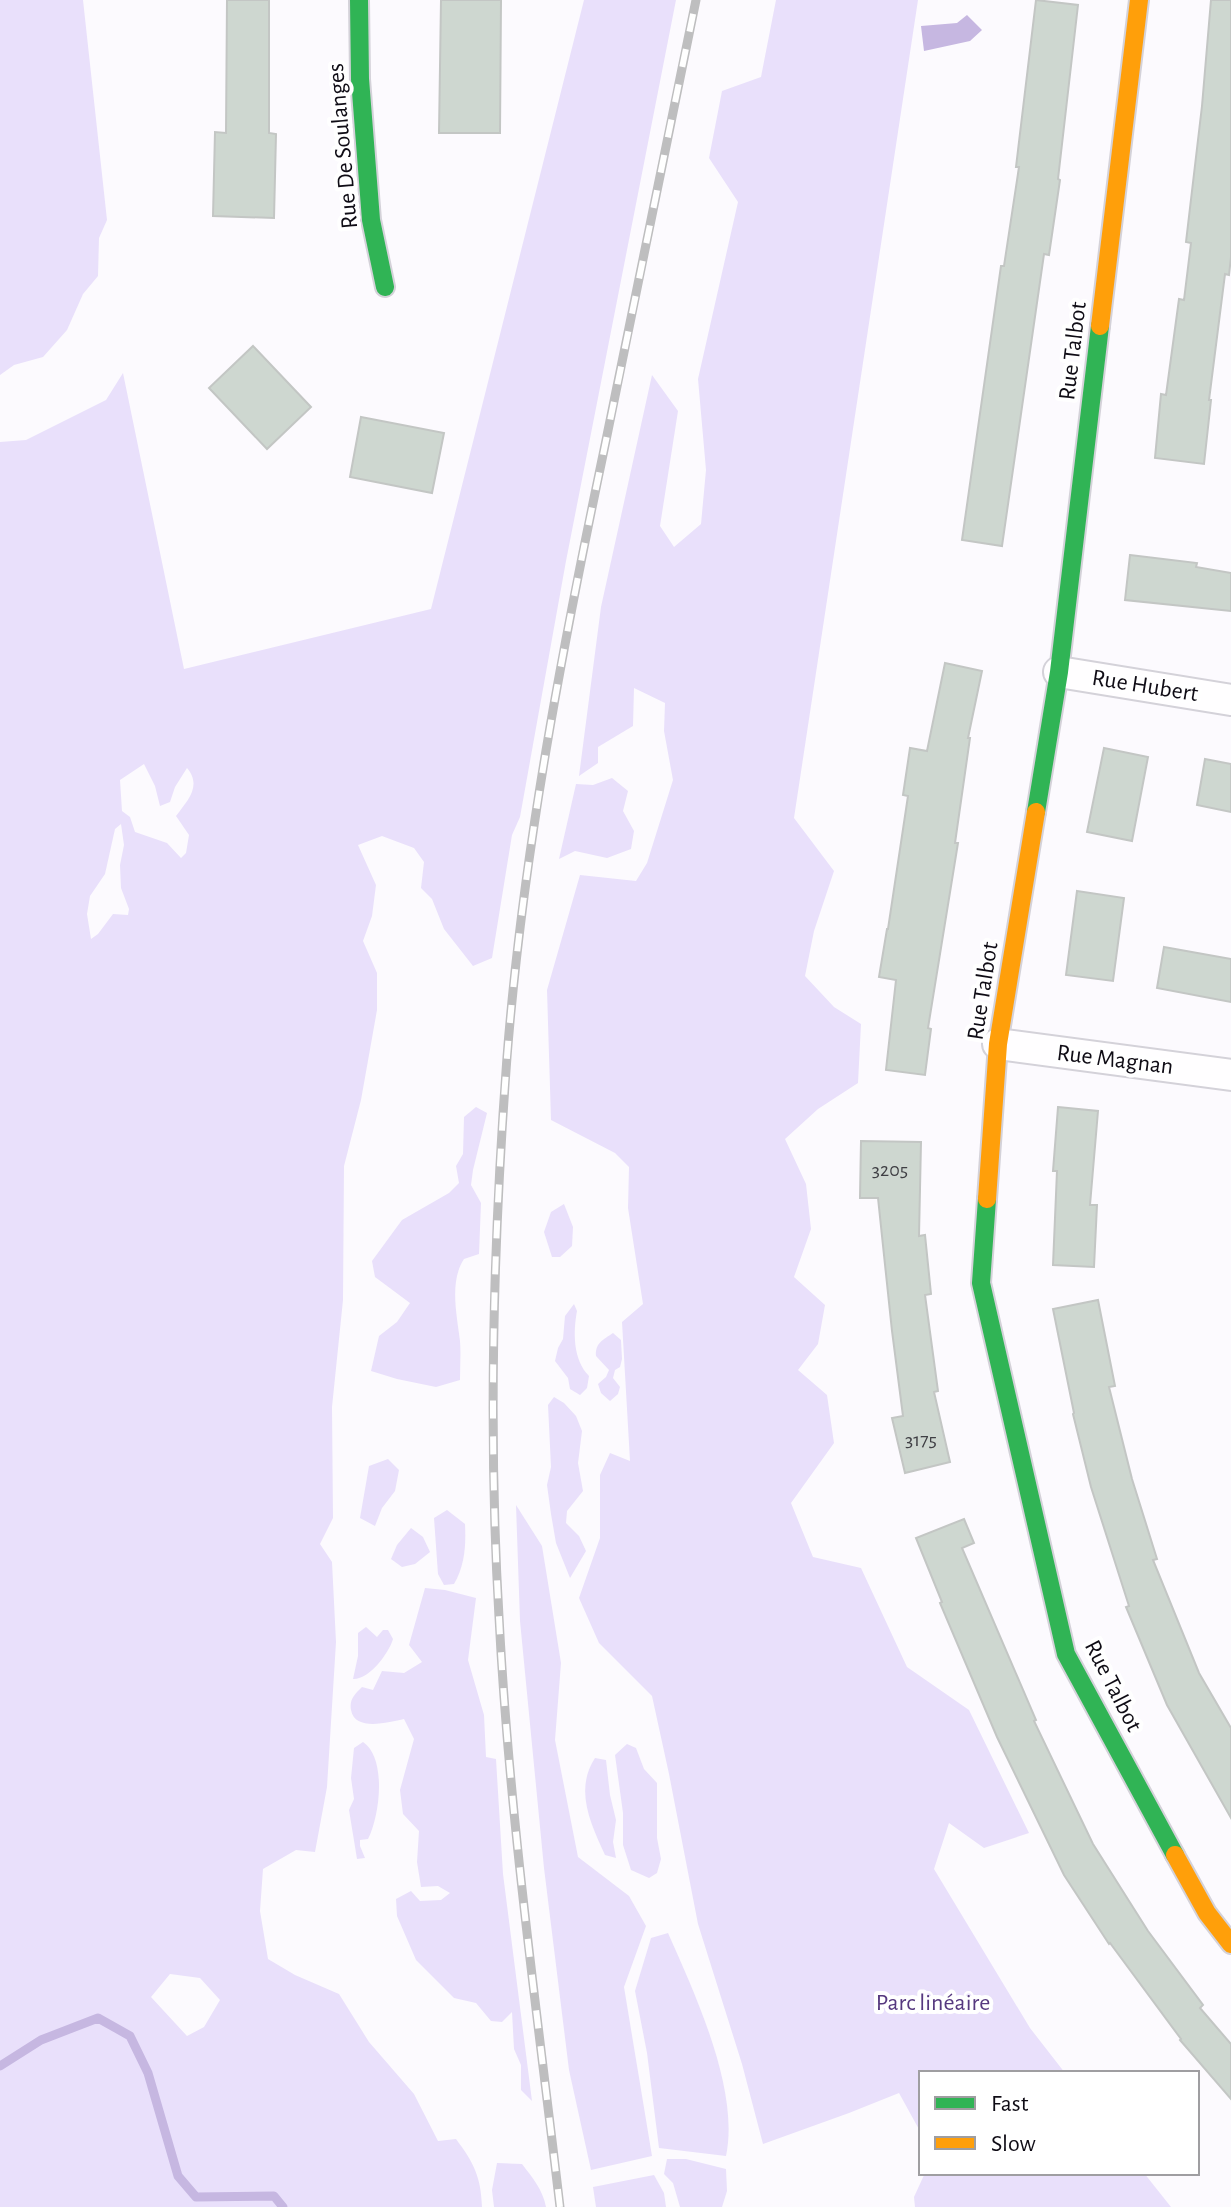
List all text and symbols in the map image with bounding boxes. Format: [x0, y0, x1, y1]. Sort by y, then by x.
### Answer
street label: Rue De Soulanges [324, 62, 362, 230]
street label: Rue Talbot [1055, 300, 1091, 402]
street label: Rue Hubert [1090, 666, 1200, 706]
street label: Rue Talbot [963, 940, 1003, 1042]
street label: Rue Magnan [1055, 1041, 1175, 1079]
house number: 3205 [872, 1160, 908, 1180]
house number: 3175 [905, 1430, 937, 1450]
street label: Rue Talbot [1080, 1636, 1146, 1736]
park label: Parc linéaire [876, 1991, 990, 2015]
legend [919, 2071, 1199, 2175]
text: Fast [991, 2092, 1029, 2116]
text: Slow [991, 2132, 1036, 2156]

